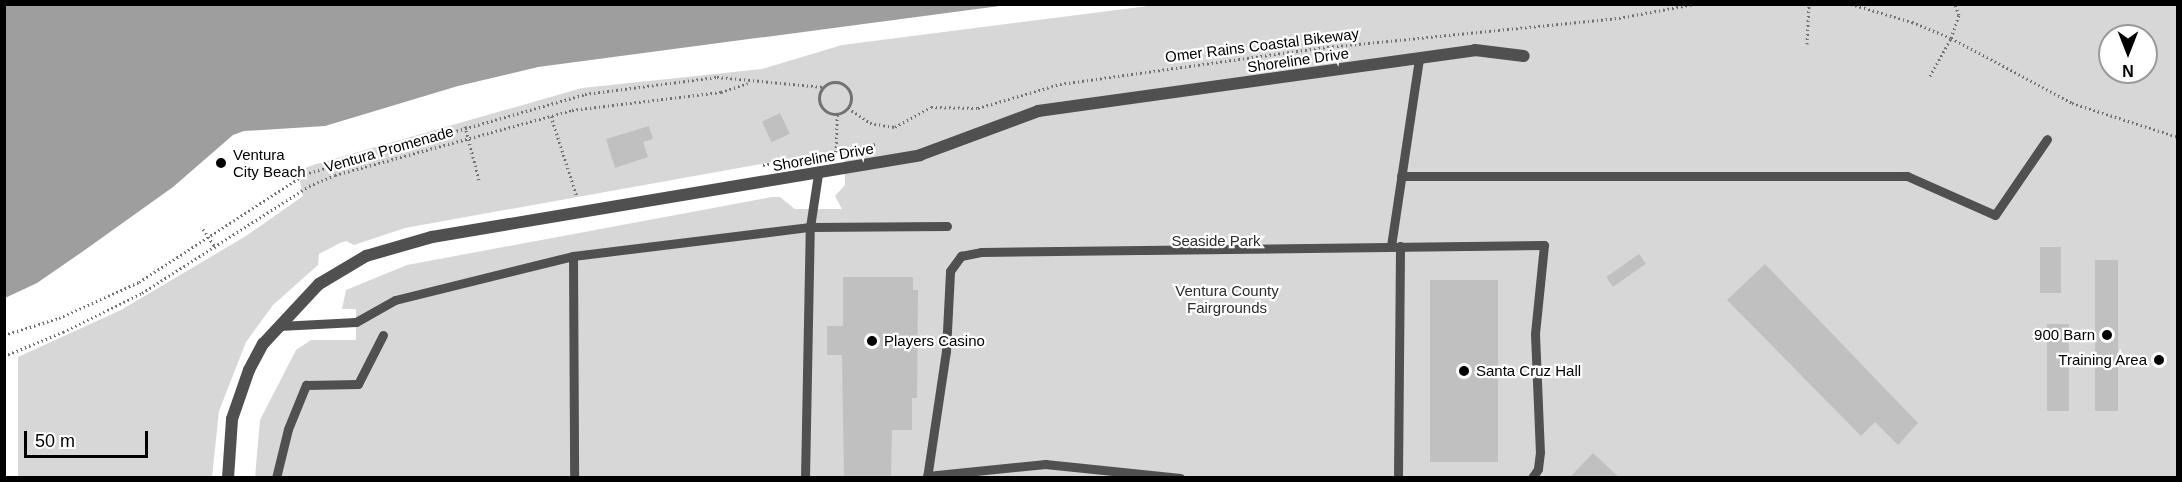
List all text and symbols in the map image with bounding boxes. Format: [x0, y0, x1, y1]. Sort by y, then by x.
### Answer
street label: Omer Rains Coastal Bikeway [1164, 24, 1360, 66]
north arrow [2098, 24, 2158, 84]
street label: Shoreline Drive [1246, 44, 1350, 76]
text: N [2122, 62, 2134, 79]
street label: Ventura Promenade [322, 122, 456, 176]
street label: Shoreline Drive [771, 139, 875, 175]
place label: Ventura City Beach [233, 145, 306, 180]
marker: Ventura City Beach [214, 156, 228, 170]
park label: Seaside Park [1171, 232, 1261, 250]
park label: Ventura County Fairgrounds [1175, 281, 1279, 316]
place label: 900 Barn [2034, 326, 2095, 344]
marker: 900 Barn [2100, 328, 2114, 342]
place label: Players Casino [884, 332, 985, 350]
marker: Players Casino [865, 334, 879, 348]
place label: Training Area [2058, 351, 2147, 369]
marker: Training Area [2152, 353, 2166, 367]
place label: Santa Cruz Hall [1476, 362, 1581, 380]
marker: Santa Cruz Hall [1457, 364, 1471, 378]
scale bar [27, 419, 152, 457]
text: 50 m [35, 431, 75, 451]

